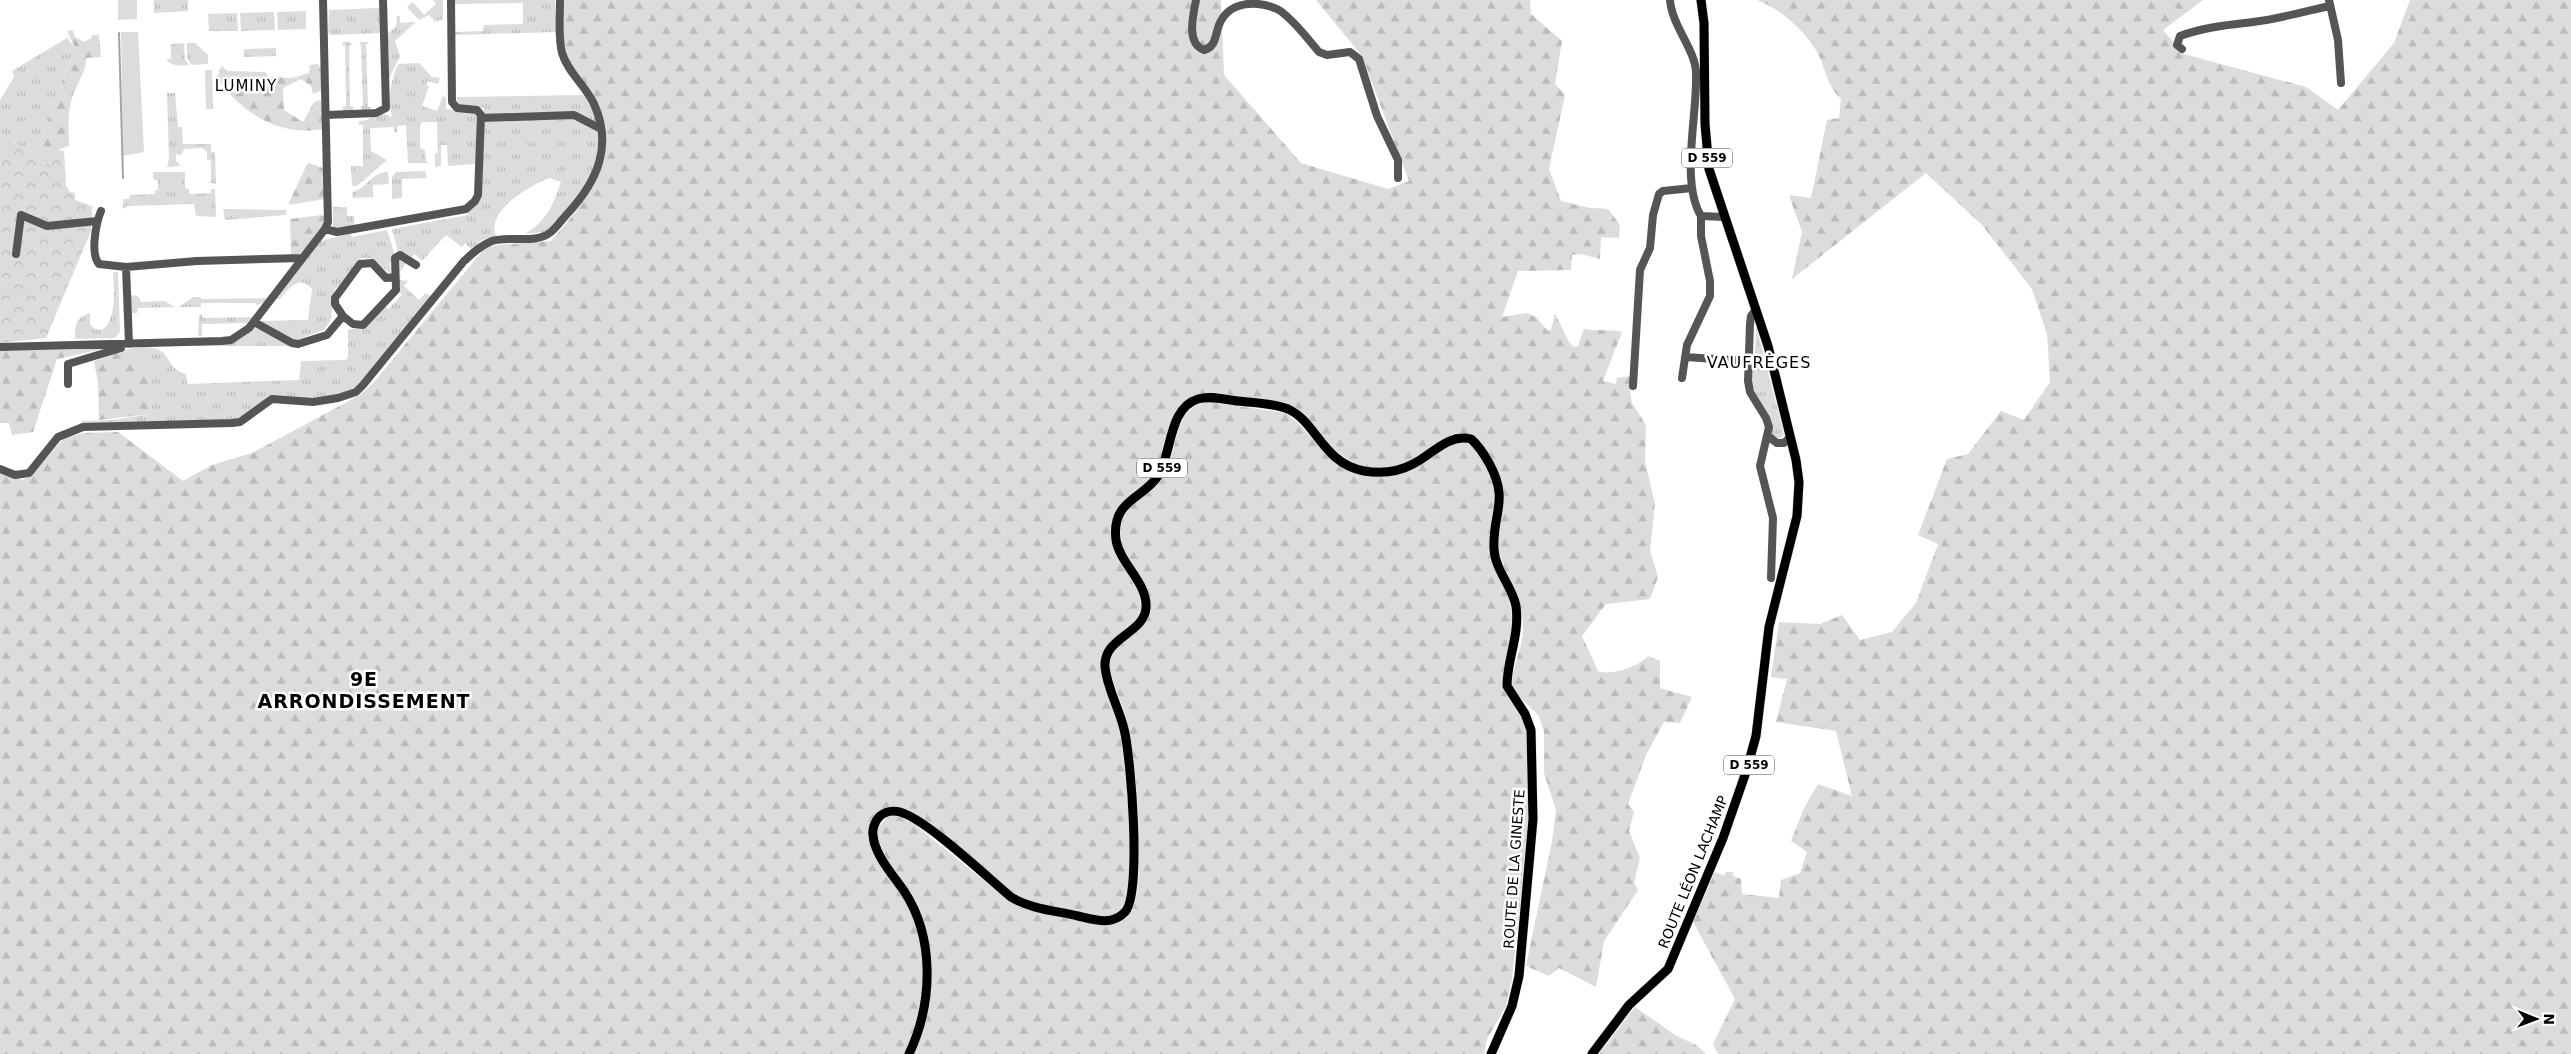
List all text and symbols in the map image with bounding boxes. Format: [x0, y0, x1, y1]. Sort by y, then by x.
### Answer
district label: LUMINY [215, 77, 277, 95]
road number: D 559 [1682, 148, 1732, 168]
district label: VAUFRÈGES [1707, 353, 1811, 372]
road number: D 559 [1137, 458, 1187, 478]
district label: 9E ARRONDISSEMENT [257, 668, 471, 712]
road number: D 559 [1724, 756, 1774, 774]
street label: ROUTE DE LA GINESTE [1500, 789, 1528, 949]
street label: ROUTE LÉON LACHAMP [1655, 793, 1731, 951]
north arrow [2511, 994, 2561, 1044]
text: N [2541, 1013, 2557, 1025]

